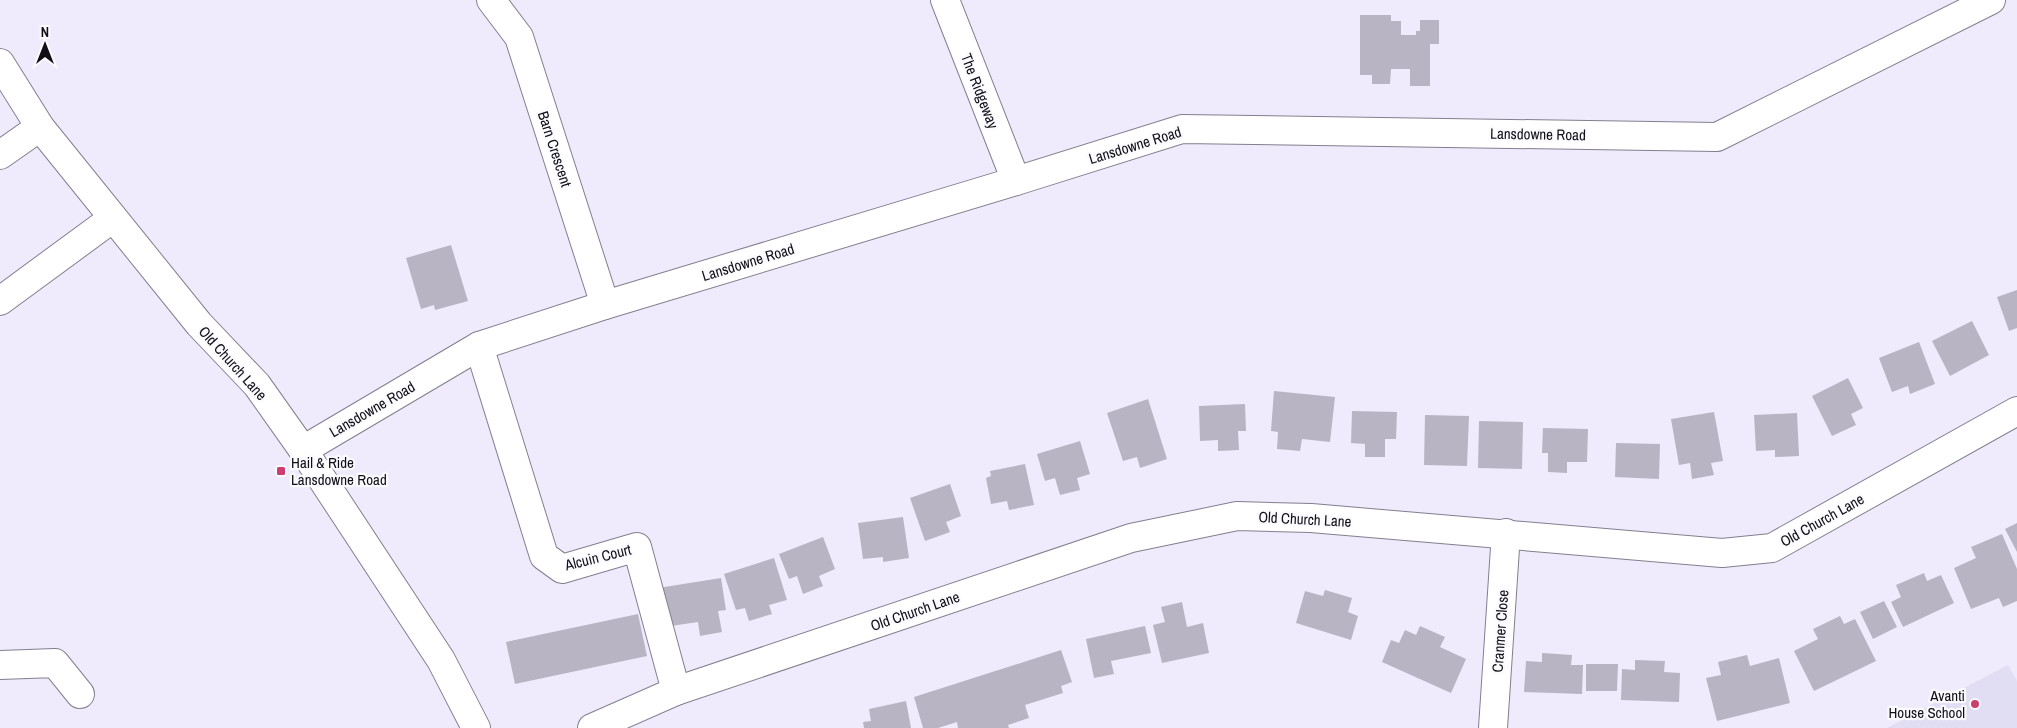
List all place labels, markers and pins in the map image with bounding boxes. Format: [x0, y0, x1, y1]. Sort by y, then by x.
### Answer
place label: Hail & Ride Lansdowne Road [291, 452, 387, 490]
marker: Hail & Ride Lansdowne Road [275, 465, 287, 477]
place label: Avanti House School [1888, 685, 1965, 723]
marker: Avanti House School [1969, 698, 1981, 710]

